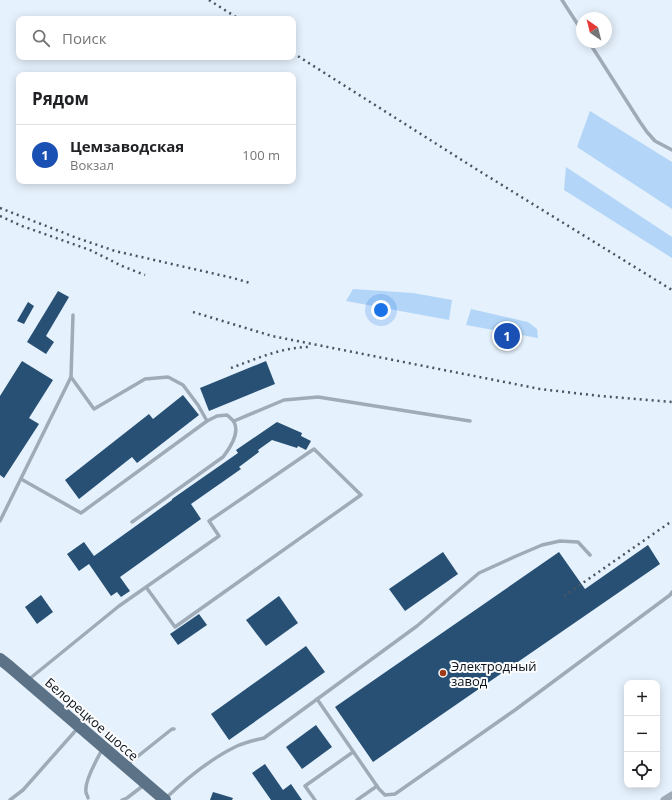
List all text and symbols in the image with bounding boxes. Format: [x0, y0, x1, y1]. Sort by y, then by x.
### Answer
north arrow [576, 12, 612, 48]
search box [16, 16, 296, 60]
icon: search [30, 27, 52, 49]
text: Поиск [62, 28, 106, 48]
text: Рядом [32, 87, 89, 110]
text: Цемзаводская [70, 136, 184, 156]
text: 1 [41, 146, 49, 164]
text: 100 m [242, 146, 280, 164]
text: Вокзал [70, 156, 114, 174]
your location [371, 300, 391, 320]
pin: 1 [494, 321, 520, 351]
place label: Электродный завод [451, 657, 537, 690]
marker: Электродный завод [438, 668, 448, 678]
street label: Белорецкое шоссе [41, 673, 143, 765]
map controls [624, 680, 660, 788]
button: + [624, 680, 660, 716]
button: − [624, 716, 660, 752]
button: locate [624, 752, 660, 788]

